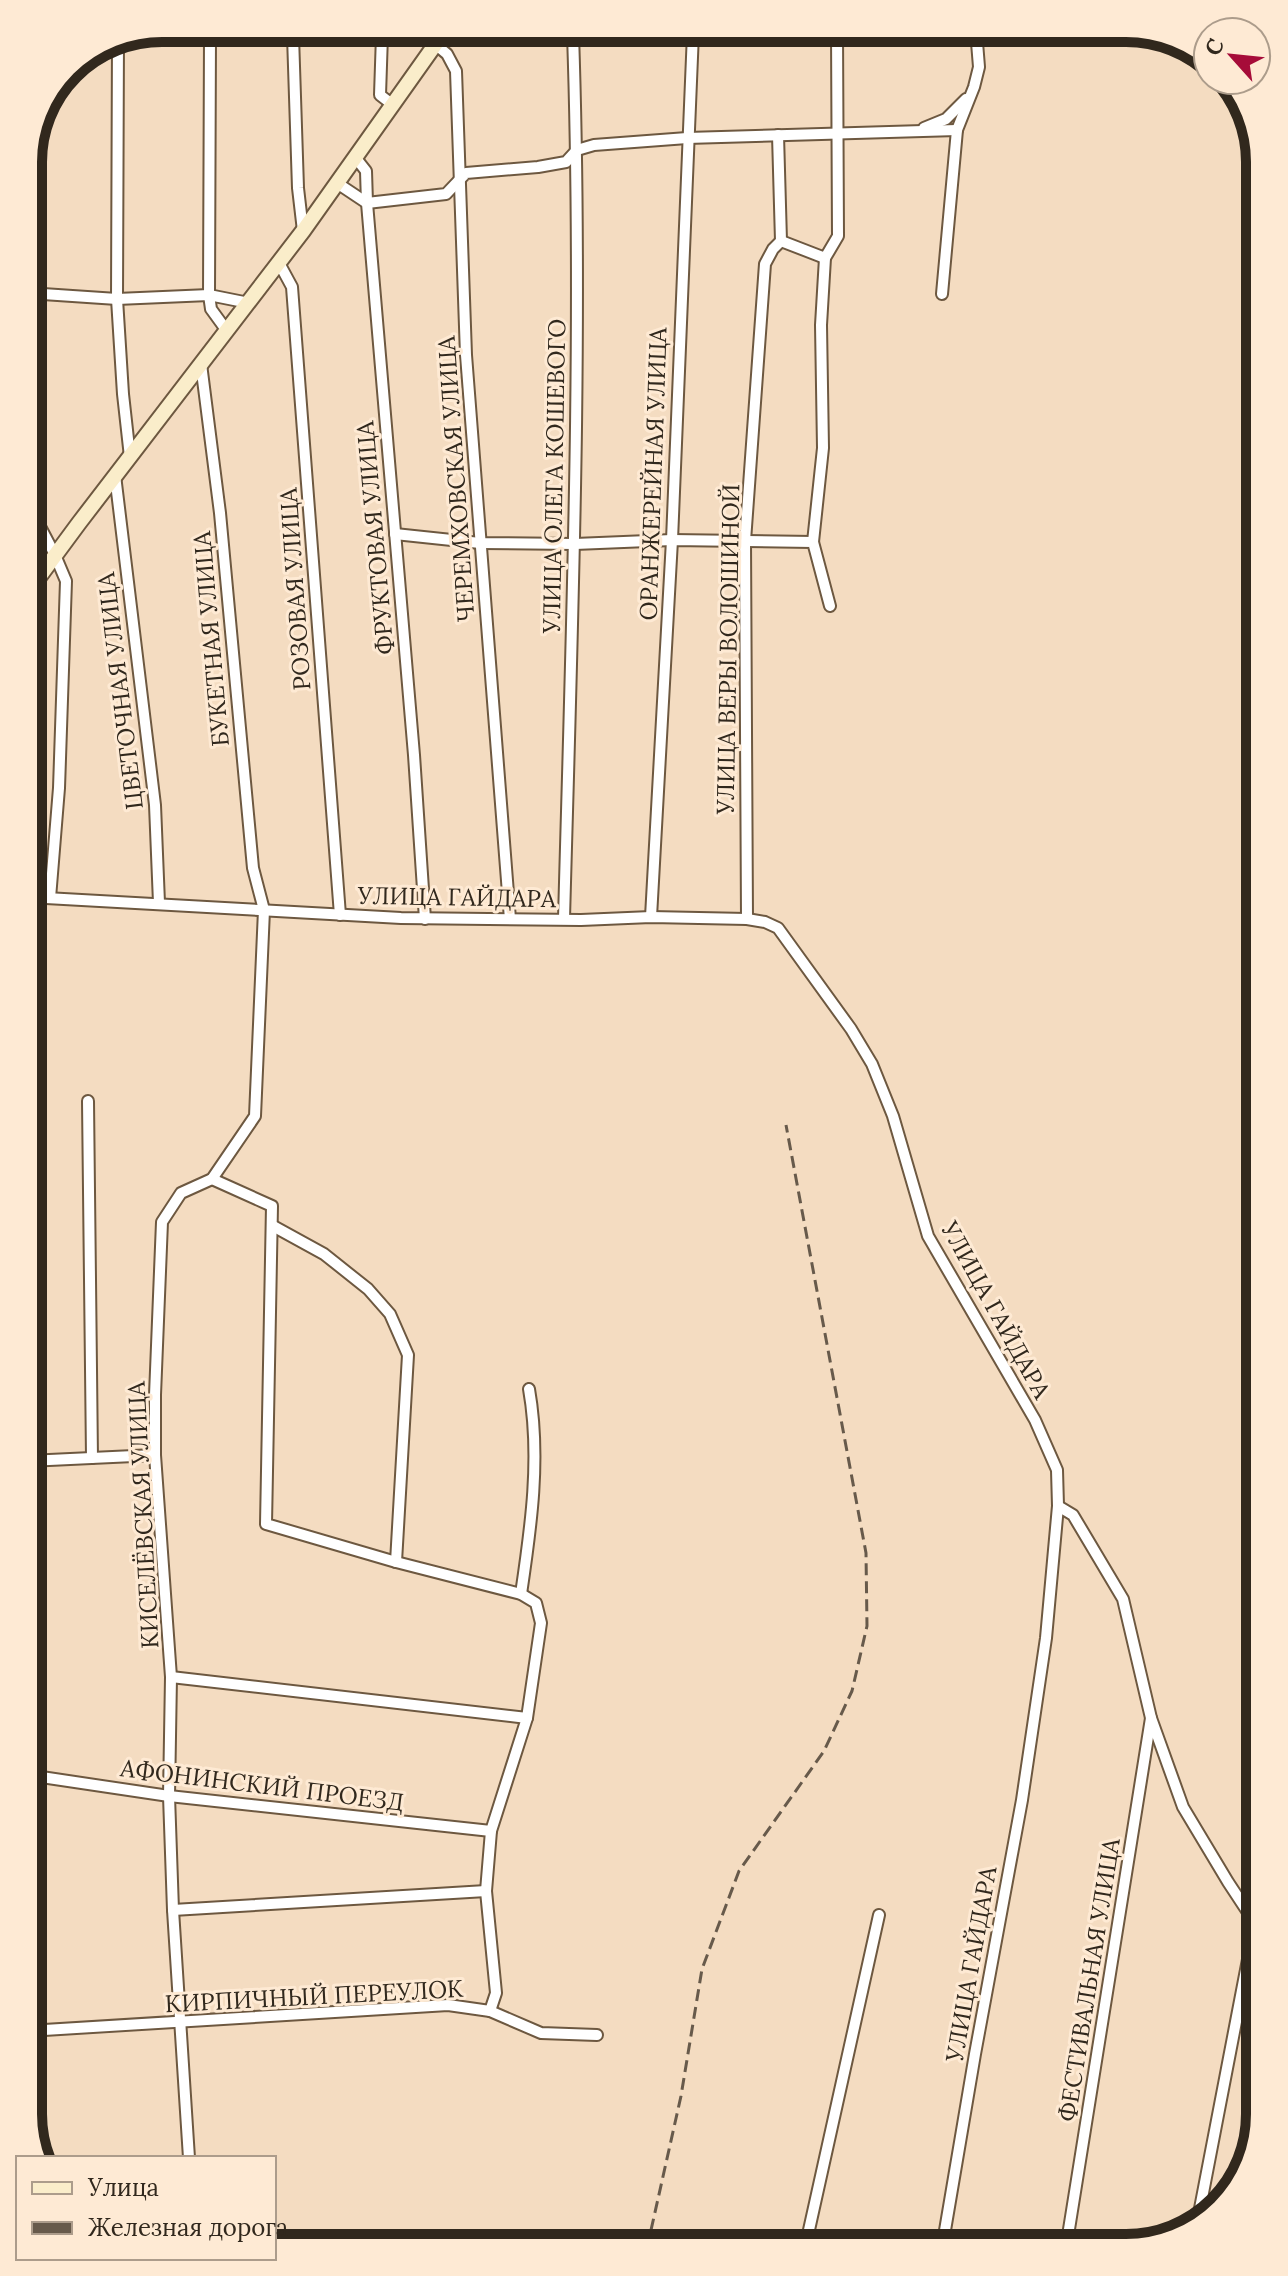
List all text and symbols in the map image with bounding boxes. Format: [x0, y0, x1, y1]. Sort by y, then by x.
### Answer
north arrow [1192, 16, 1272, 96]
text: С [1198, 34, 1230, 60]
street label: УЛИЦА ОЛЕГА КОШЕВОГО [536, 318, 572, 635]
street label: ОРАНЖЕРЕЙНАЯ УЛИЦА [632, 326, 674, 621]
street label: ЧЕРЕМХОВСКАЯ УЛИЦА [430, 334, 481, 623]
street label: ФРУКТОВАЯ УЛИЦА [349, 419, 401, 656]
street label: УЛИЦА ВЕРЫ ВОЛОШИНОЙ [710, 483, 746, 816]
street label: РОЗОВАЯ УЛИЦА [272, 486, 318, 691]
street label: БУКЕТНАЯ УЛИЦА [186, 529, 236, 748]
street label: ЦВЕТОЧНАЯ УЛИЦА [90, 570, 150, 811]
street label: УЛИЦА ГАЙДАРА [357, 880, 557, 914]
street label: УЛИЦА ГАЙДАРА [934, 1215, 1058, 1405]
street label: КИСЕЛЁВСКАЯ УЛИЦА [120, 1380, 165, 1649]
street label: АФОНИНСКИЙ ПРОЕЗД [118, 1752, 405, 1818]
street label: ФЕСТИВАЛЬНАЯ УЛИЦА [1051, 1835, 1127, 2124]
street label: УЛИЦА ГАЙДАРА [938, 1863, 1004, 2065]
street label: КИРПИЧНЫЙ ПЕРЕУЛОК [164, 1973, 465, 2019]
legend [16, 2156, 276, 2260]
text: Улица [87, 2172, 159, 2203]
text: Железная дорога [88, 2212, 288, 2243]

